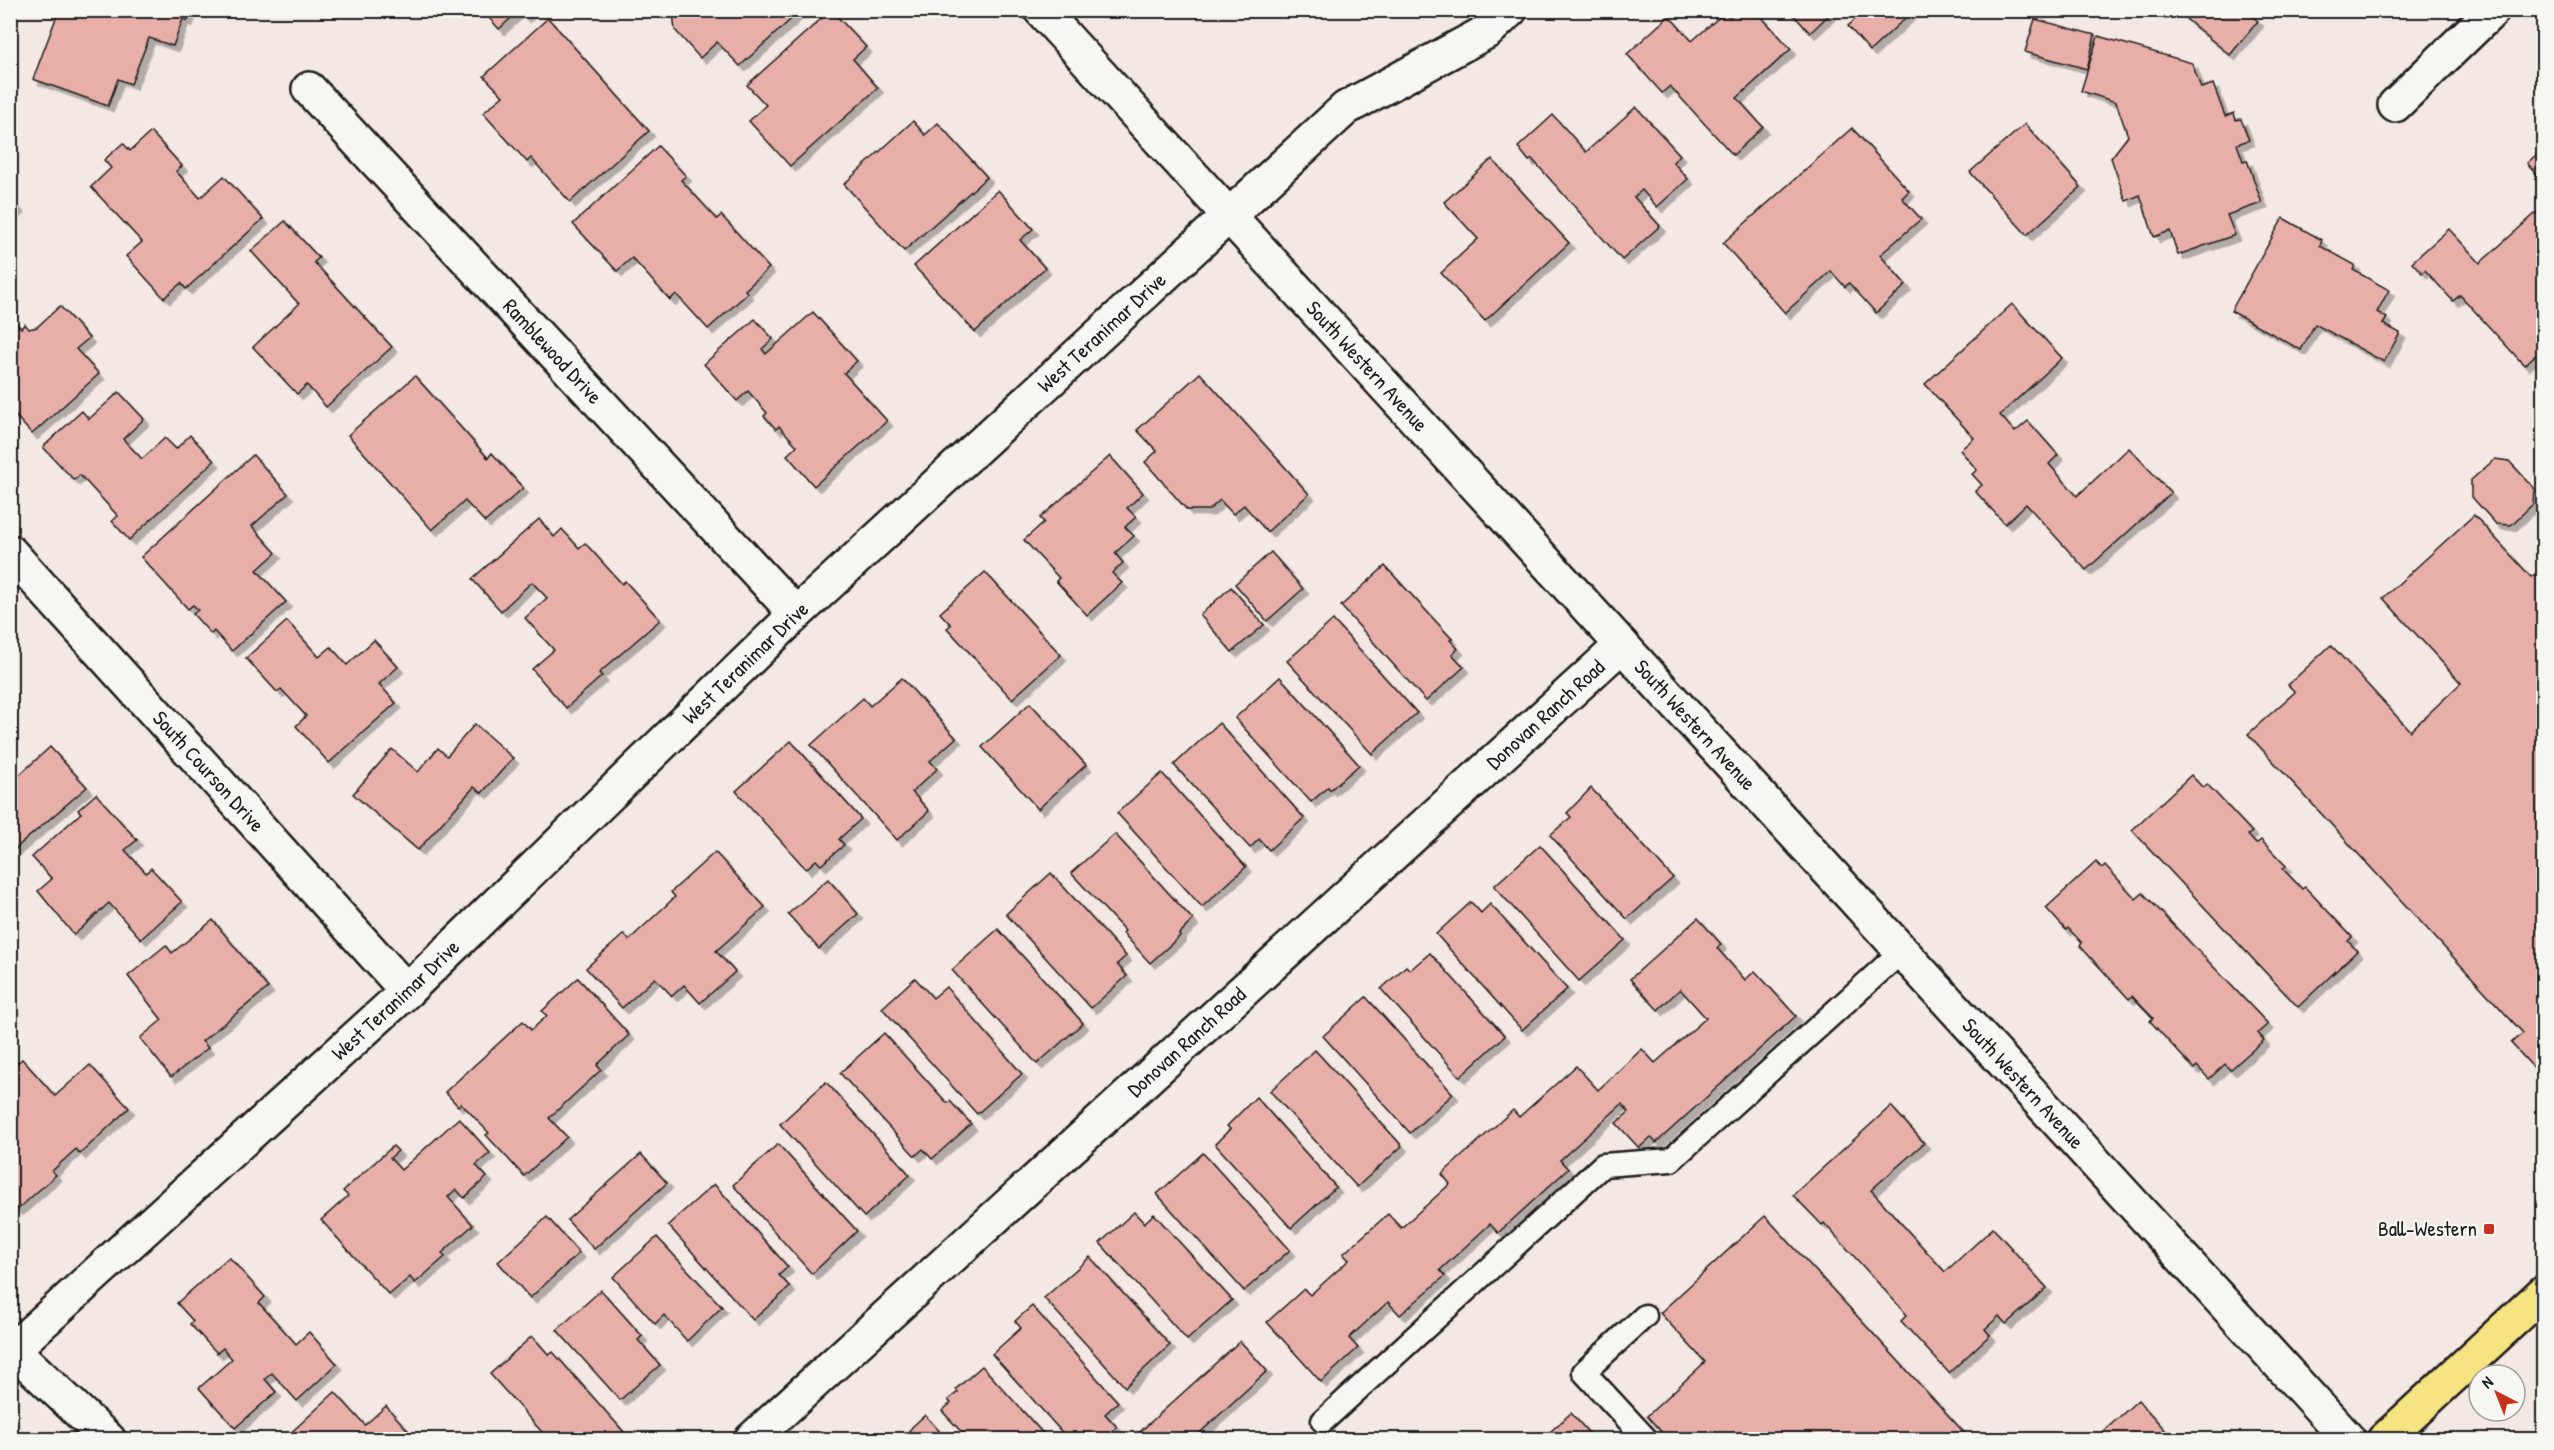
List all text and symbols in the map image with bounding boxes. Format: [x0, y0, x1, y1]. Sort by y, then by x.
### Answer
street label: West Teranimar Drive [1031, 266, 1172, 399]
street label: Ramblewood Drive [497, 292, 609, 410]
street label: South Western Avenue [1300, 294, 1435, 438]
street label: West Teranimar Drive [676, 595, 815, 730]
street label: Donovan Ranch Road [1480, 653, 1611, 776]
street label: South Western Avenue [1628, 653, 1763, 796]
street label: South Courson Drive [146, 704, 271, 838]
street label: West Teranimar Drive [325, 933, 466, 1067]
street label: Donovan Ranch Road [1121, 980, 1252, 1103]
street label: South Western Avenue [1956, 1011, 2091, 1155]
place label: Ball-Western [2378, 1214, 2477, 1243]
marker: Ball-Western [2482, 1222, 2496, 1236]
north arrow [2467, 1363, 2527, 1423]
text: N [2476, 1371, 2498, 1393]

